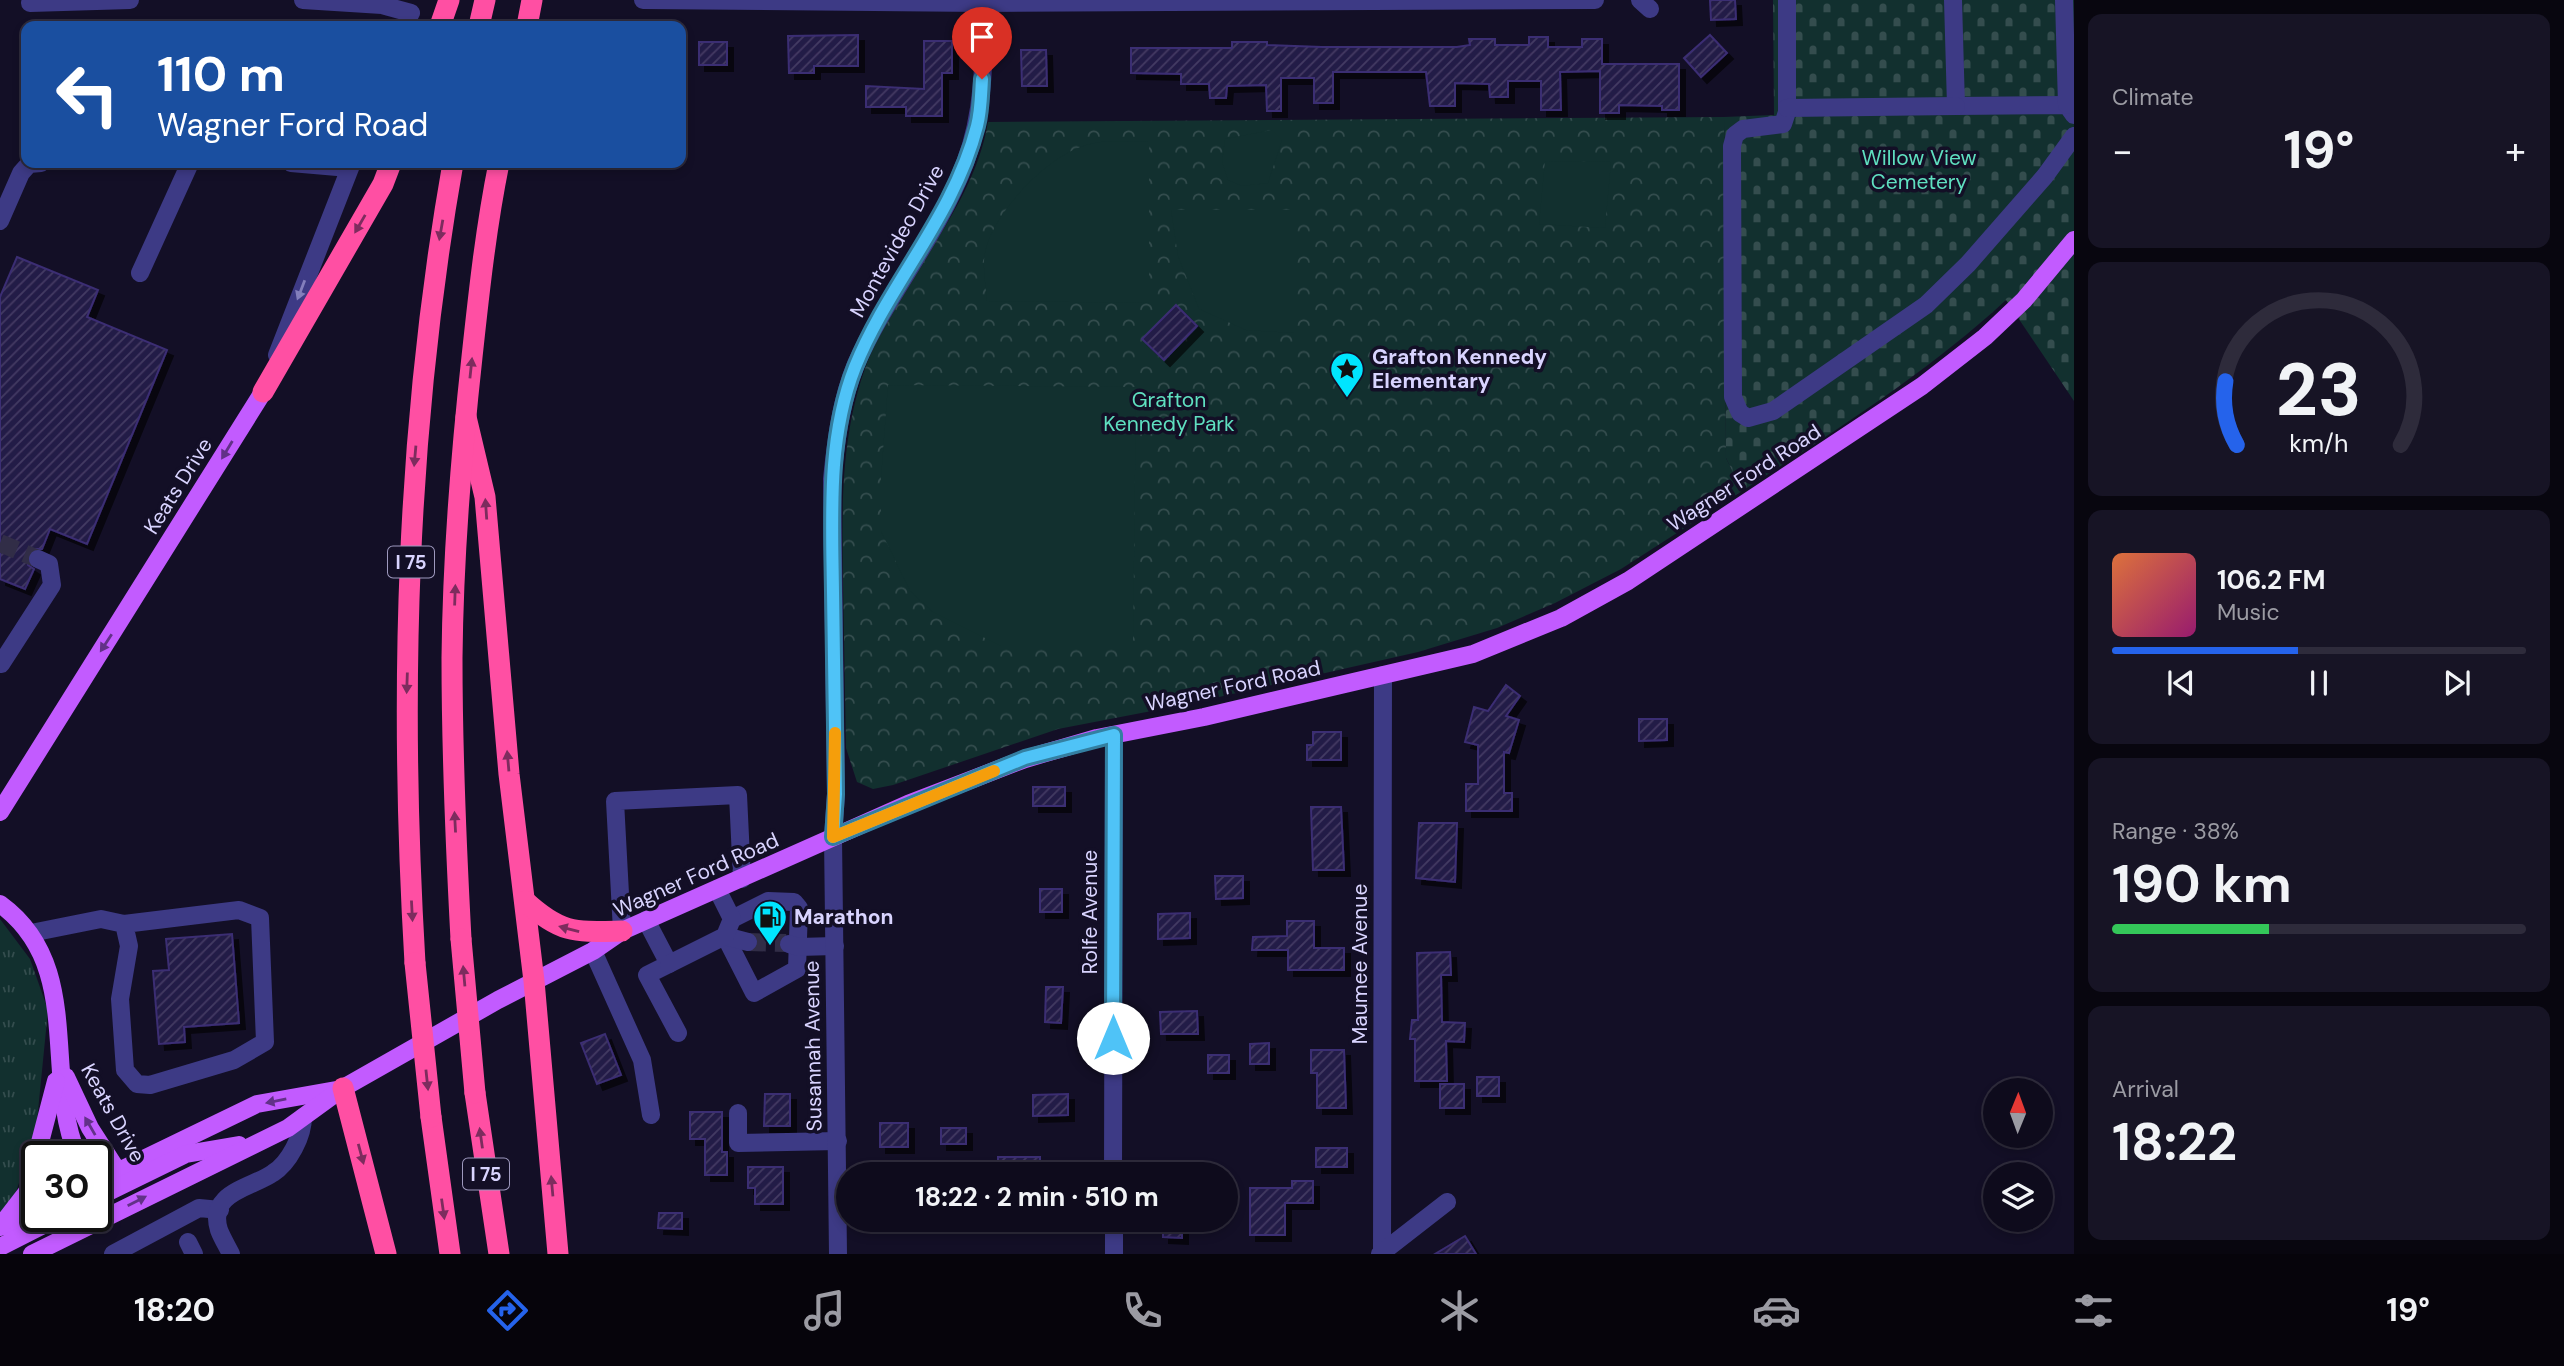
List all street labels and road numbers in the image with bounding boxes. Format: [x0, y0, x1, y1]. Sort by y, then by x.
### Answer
street label: Montevideo Drive [843, 160, 951, 322]
street label: Wagner Ford Road [1662, 418, 1826, 538]
street label: Keats Drive [137, 432, 219, 540]
road number: I 75 [388, 547, 434, 578]
street label: Wagner Ford Road [1143, 654, 1323, 718]
street label: Wagner Ford Road [609, 826, 783, 924]
street label: Rolfe Avenue [1076, 850, 1104, 974]
street label: Maumee Avenue [1346, 884, 1374, 1044]
street label: Susannah Avenue [798, 960, 828, 1132]
street label: Keats Drive [74, 1059, 152, 1167]
road number: I 75 [463, 1158, 509, 1190]

